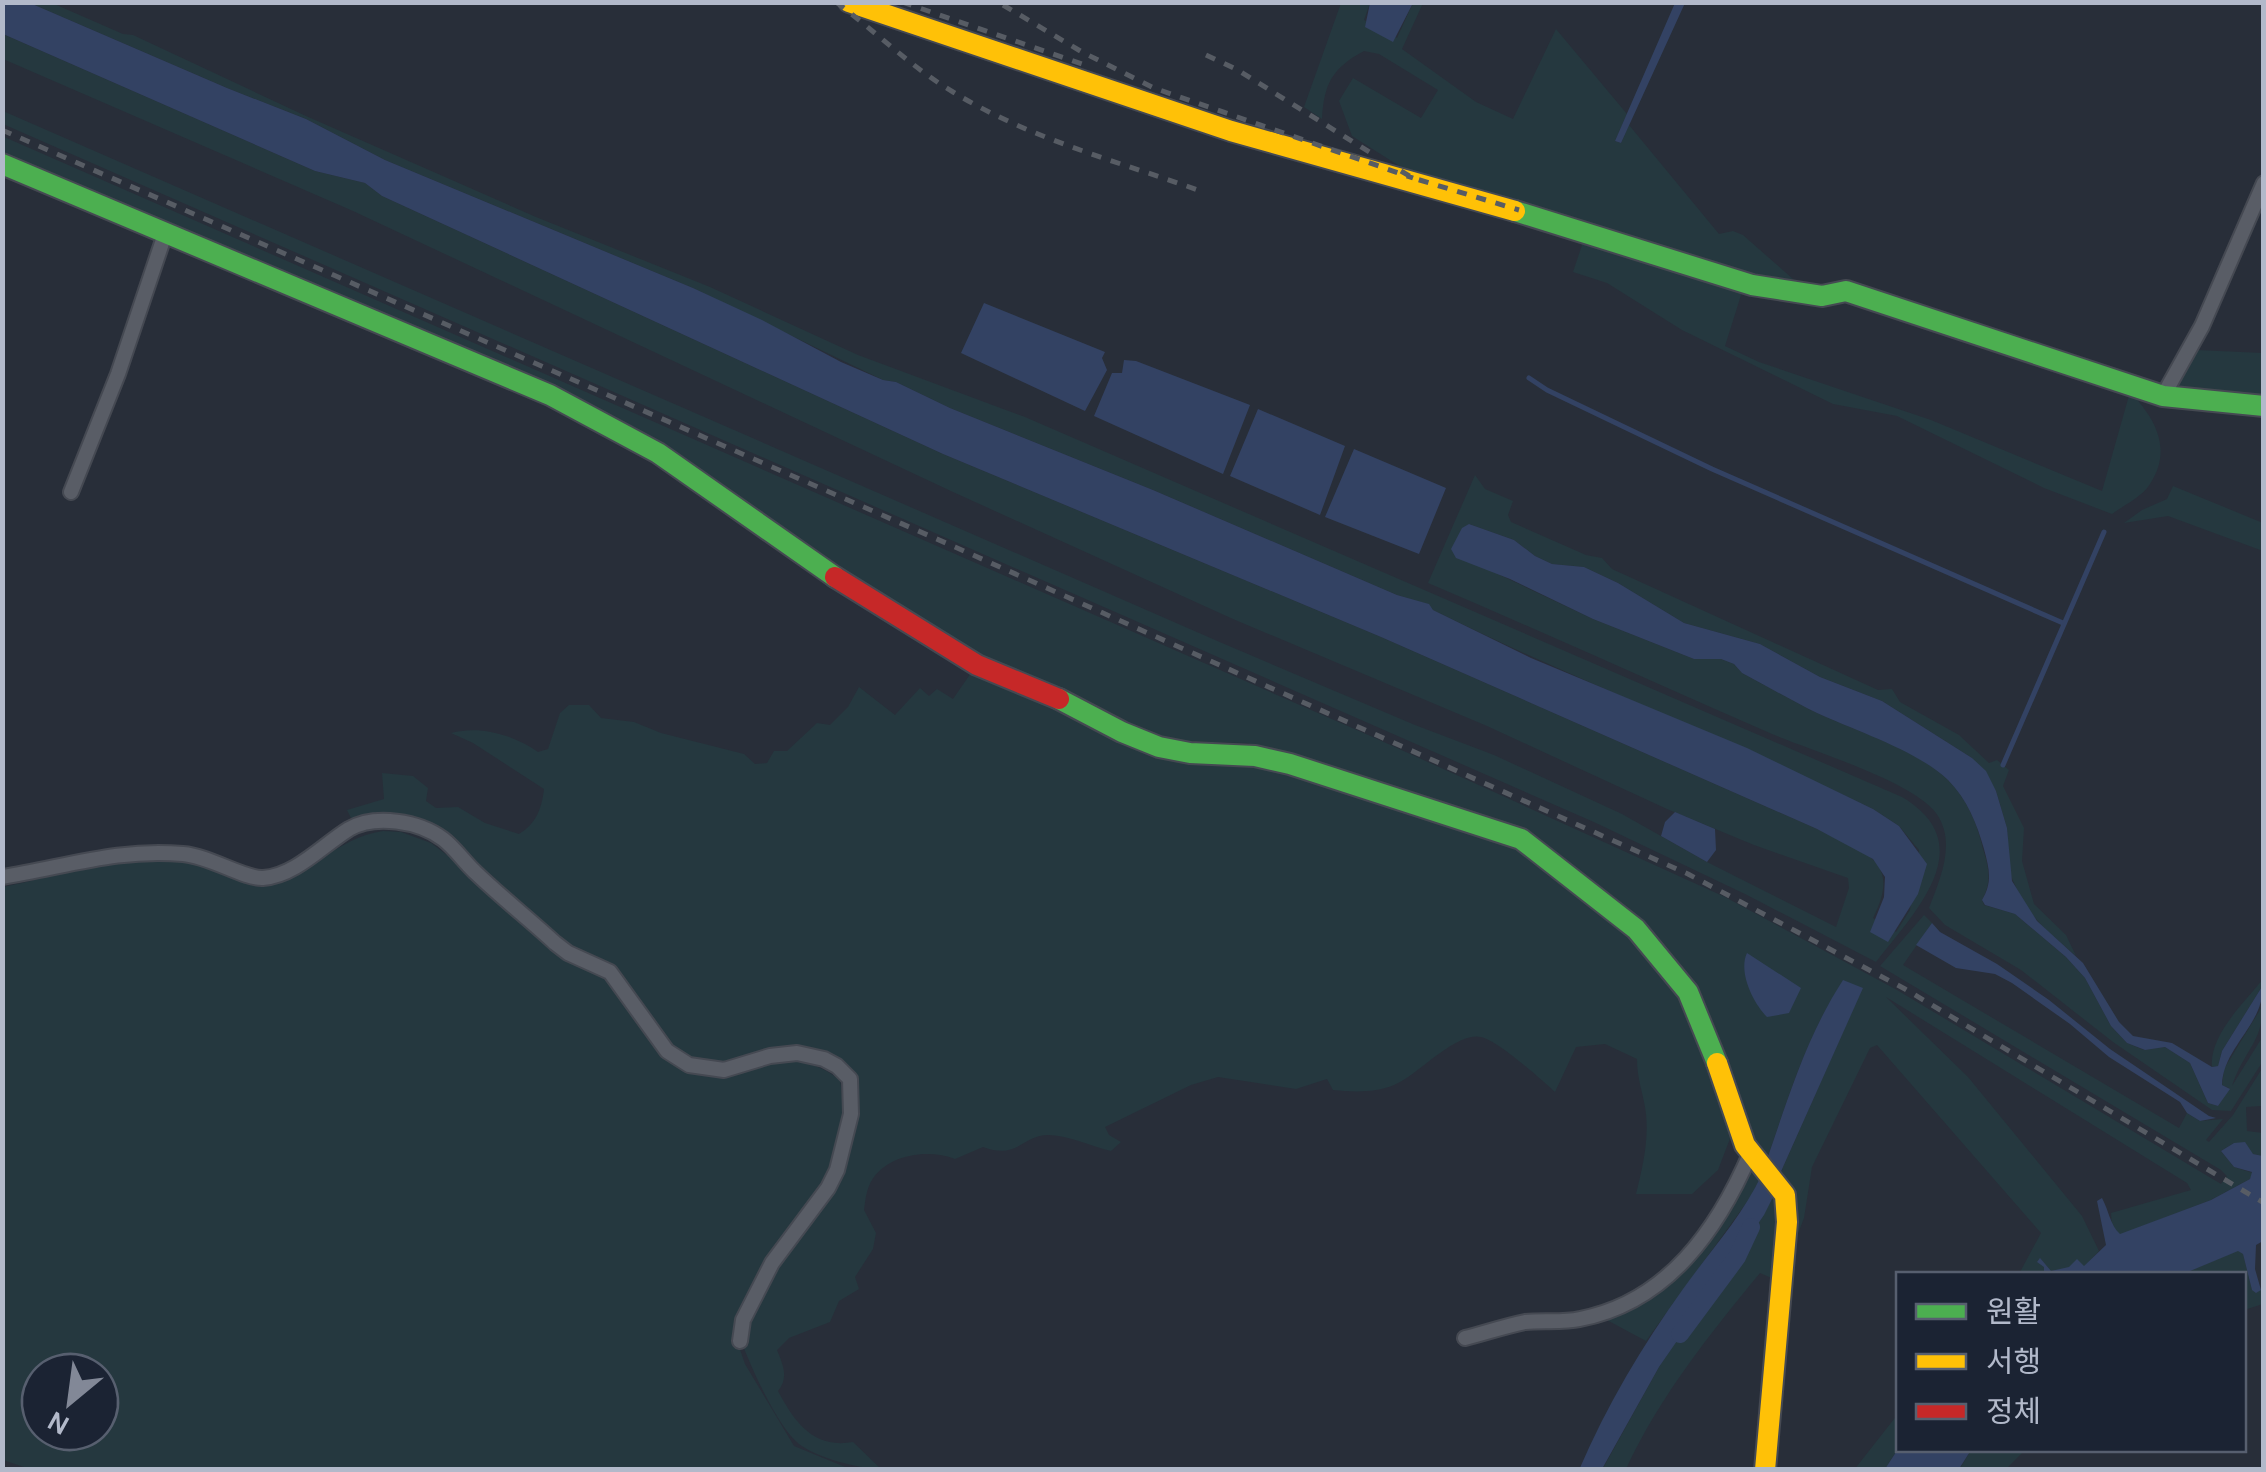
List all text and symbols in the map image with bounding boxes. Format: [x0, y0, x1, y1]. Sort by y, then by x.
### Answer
legend [1896, 1272, 2246, 1452]
text: 원활 [1986, 1294, 2041, 1330]
text: 서행 [1986, 1344, 2041, 1380]
north arrow [20, 1352, 120, 1452]
text: 정체 [1986, 1394, 2041, 1430]
text: N [41, 1404, 75, 1443]

